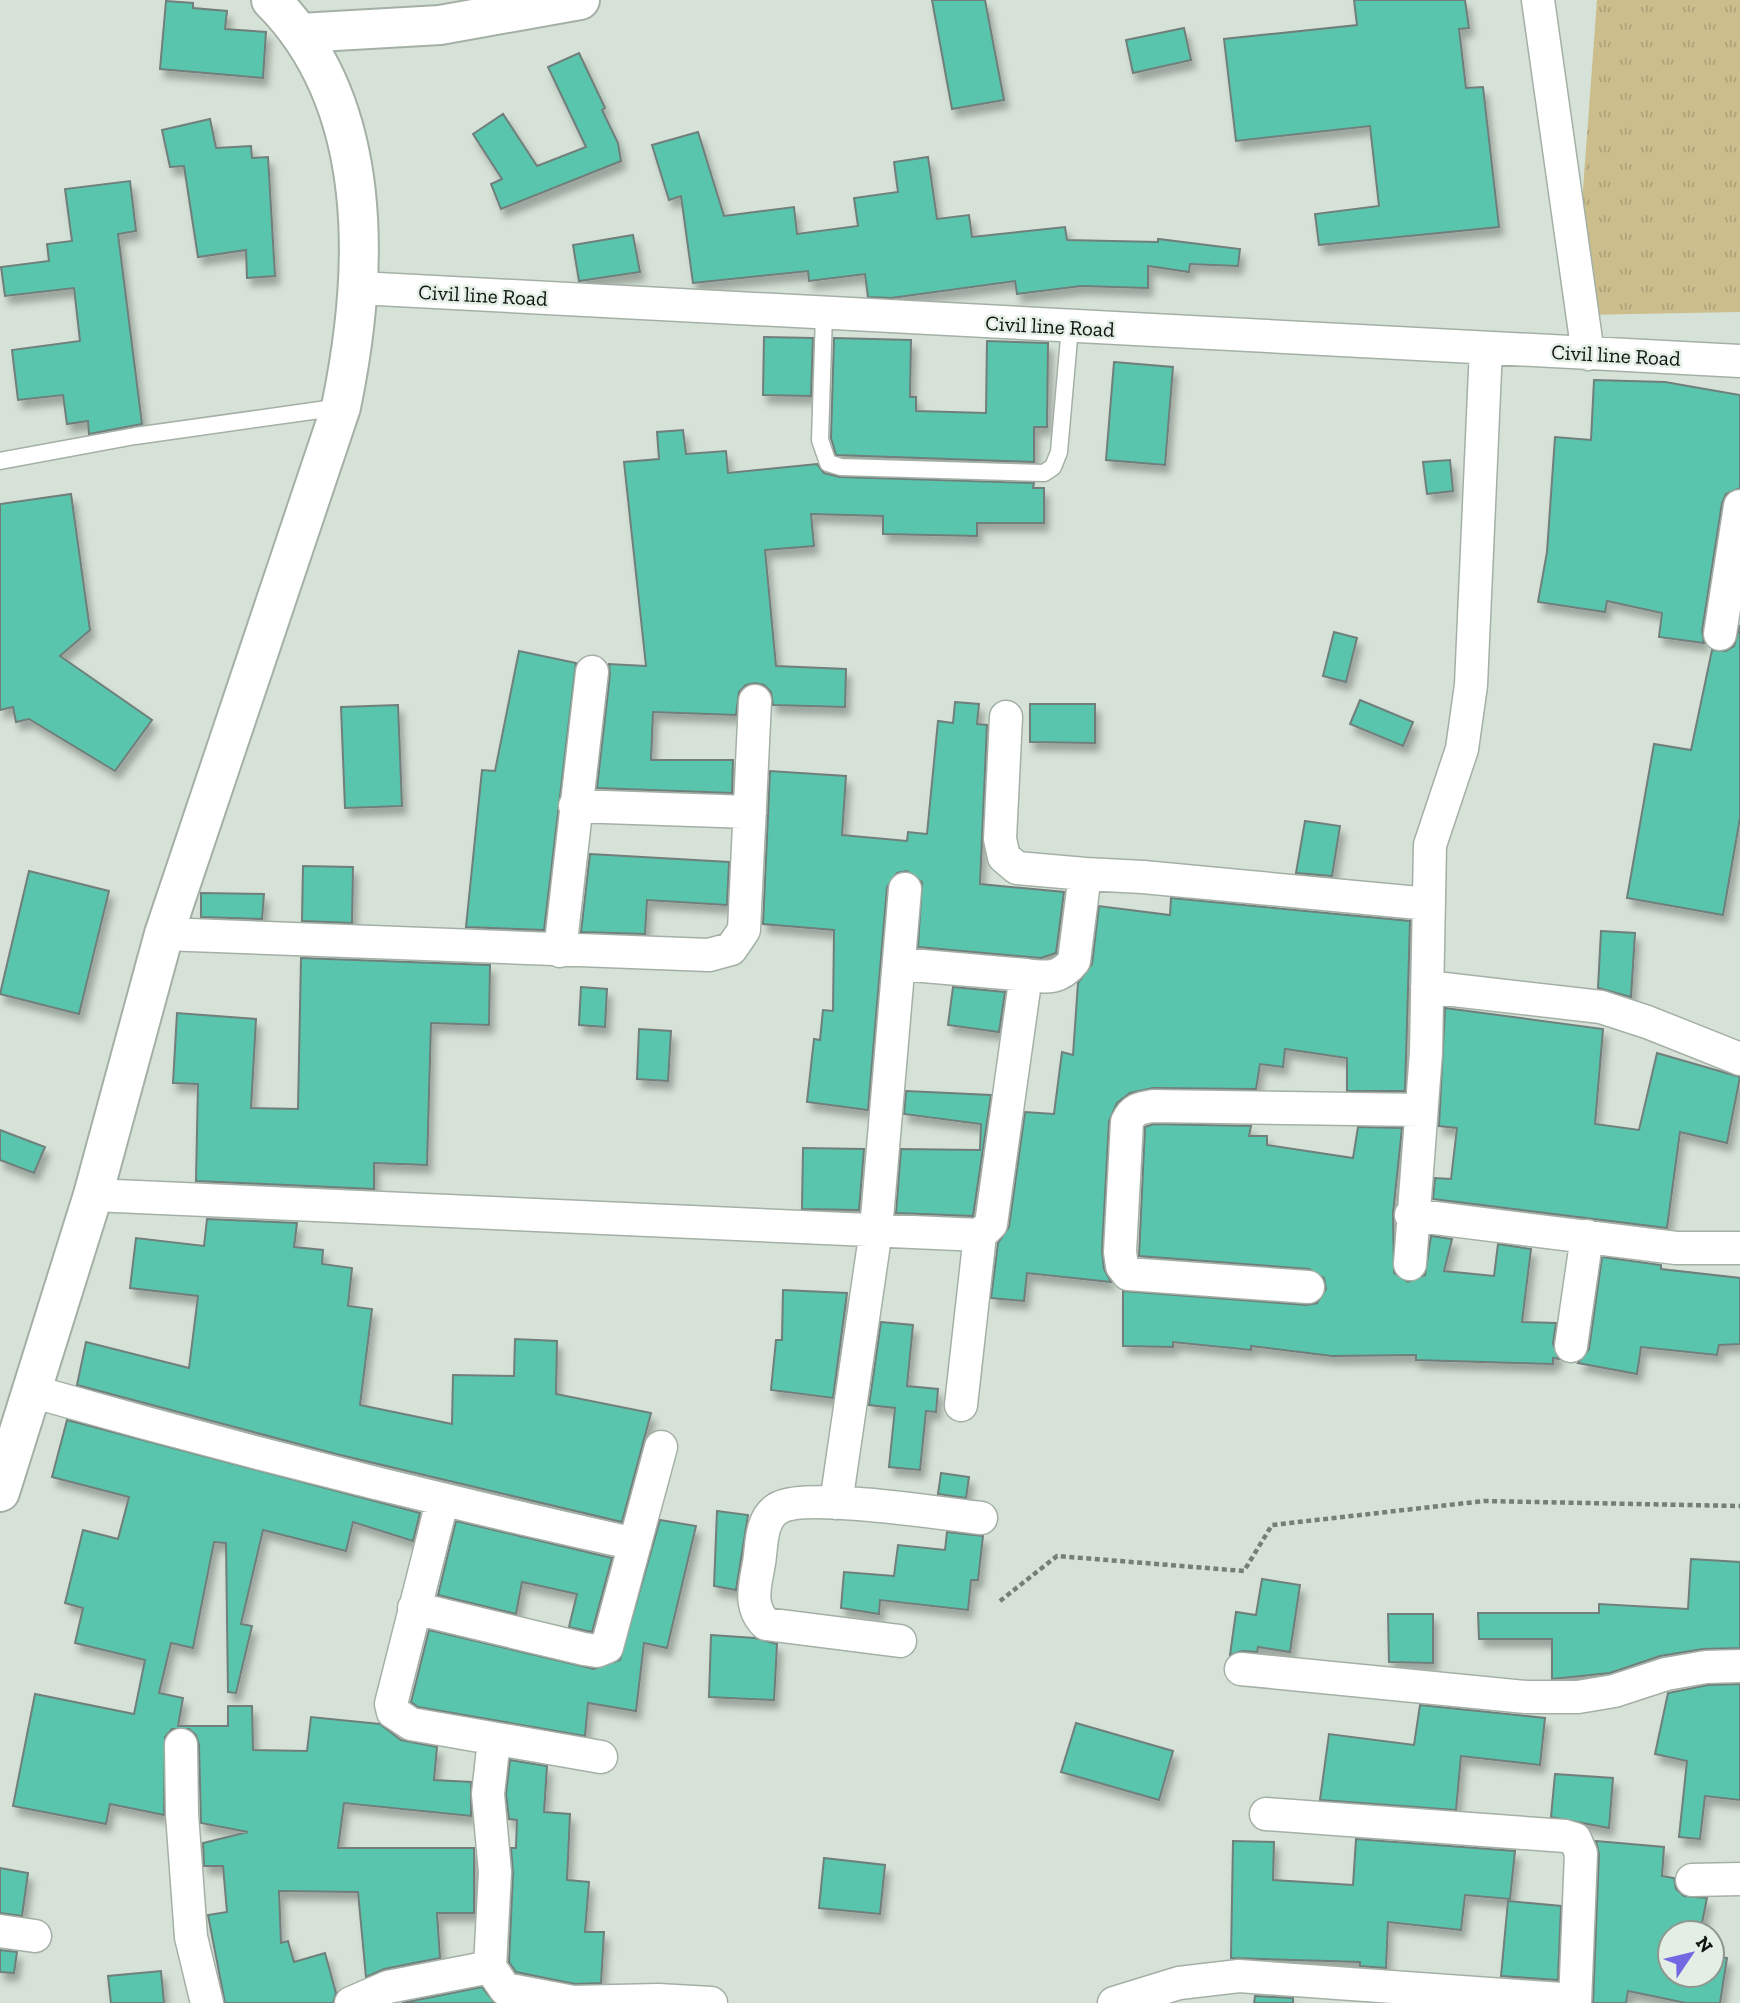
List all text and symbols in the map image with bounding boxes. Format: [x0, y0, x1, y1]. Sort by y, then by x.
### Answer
street label: Civil line Road [418, 279, 549, 311]
street label: Civil line Road [985, 310, 1116, 342]
street label: Civil line Road [1551, 339, 1682, 371]
north arrow [1656, 1919, 1726, 1989]
text: N [1691, 1932, 1718, 1957]

